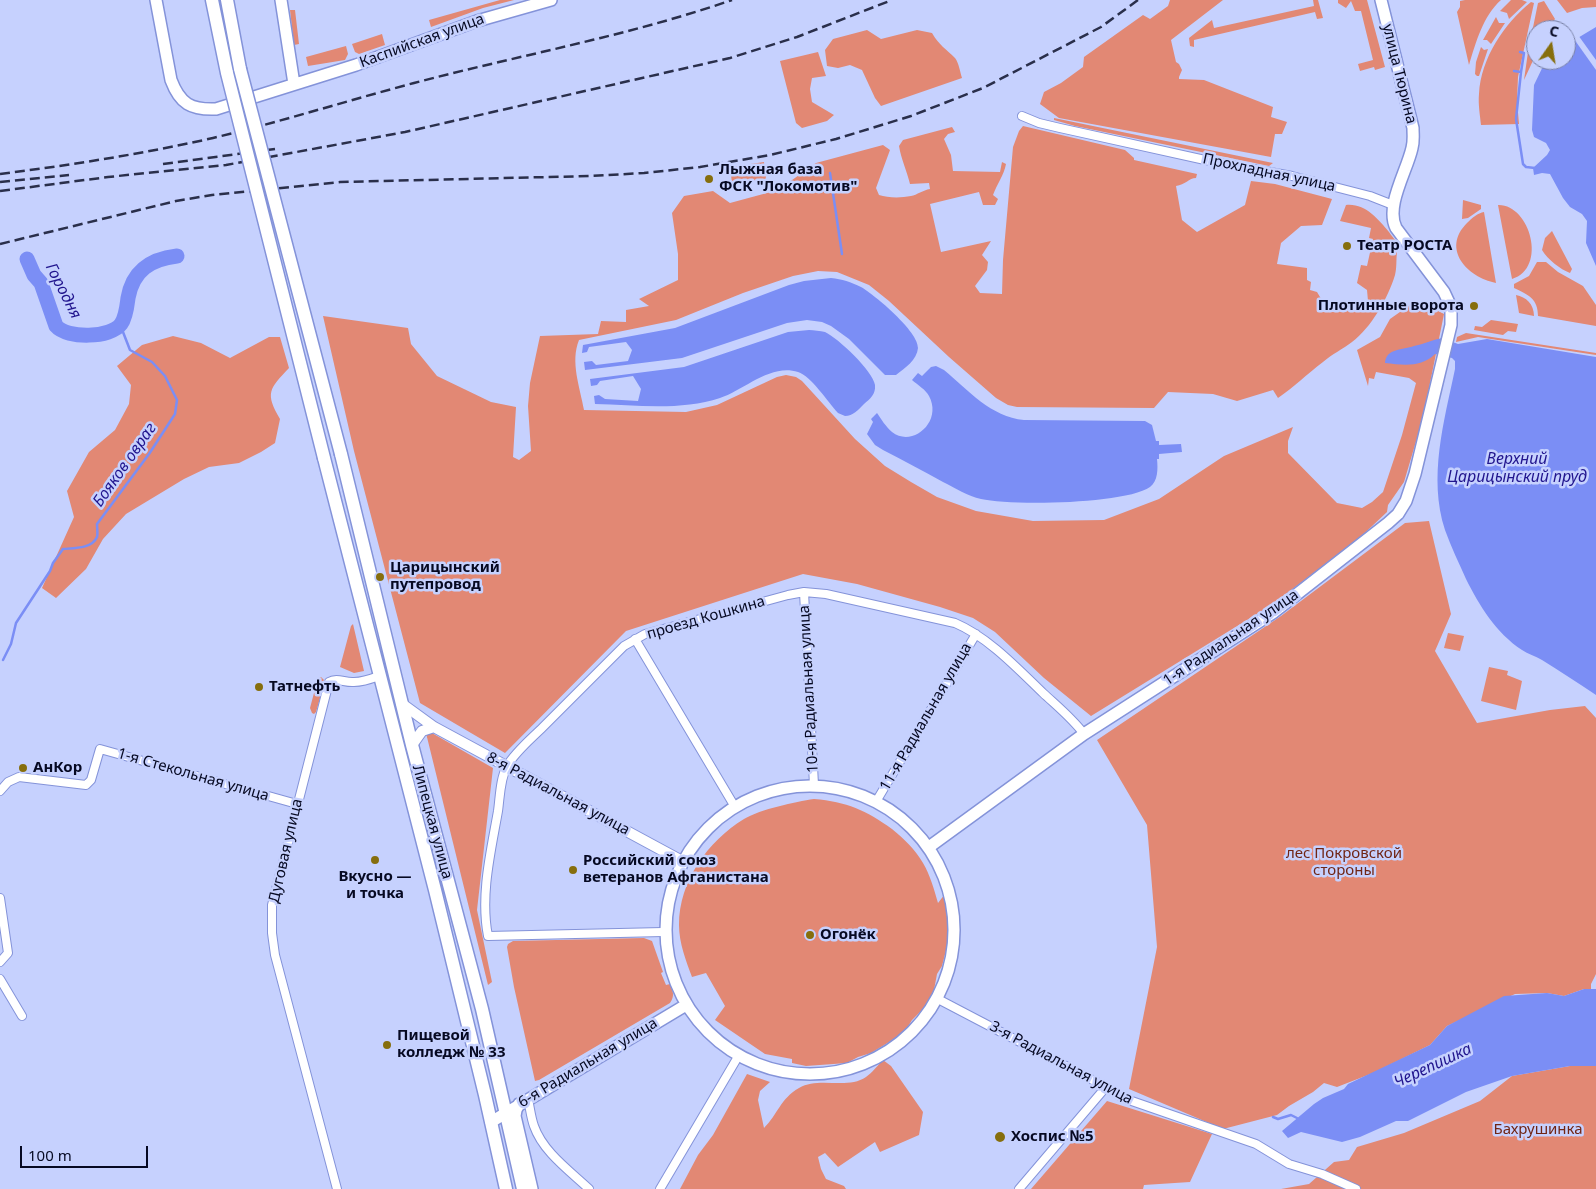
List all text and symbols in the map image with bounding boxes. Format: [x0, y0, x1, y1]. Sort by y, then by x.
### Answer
street label: Каспийская улица [357, 10, 487, 72]
north arrow [1526, 20, 1576, 70]
text: С [1548, 21, 1561, 41]
street label: улица Тюрина [1378, 22, 1420, 126]
street label: Прохладная улица [1201, 150, 1337, 196]
place label: Лыжная база ФСК "Локомотив" [719, 161, 857, 196]
marker: Лыжная база ФСК "Локомотив" [703, 173, 715, 185]
place label: Театр РОСТА [1357, 237, 1452, 255]
marker: Театр РОСТА [1341, 240, 1353, 252]
water label: Городня [41, 260, 85, 322]
place label: Плотинные ворота [1318, 297, 1464, 315]
marker: Плотинные ворота [1468, 300, 1480, 312]
water label: Бояков овраг [89, 419, 161, 511]
water label: Верхний Царицынский пруд [1447, 449, 1587, 487]
place label: Царицынский путепровод [390, 559, 500, 594]
marker: Царицынский путепровод [374, 571, 386, 583]
street label: 1-я Радиальная улица [1160, 586, 1302, 690]
street label: проезд Кошкина [645, 593, 767, 643]
street label: 10-я Радиальная улица [796, 605, 822, 773]
street label: 11-я Радиальная улица [876, 640, 976, 794]
place label: Татнефть [269, 678, 340, 696]
marker: Татнефть [253, 681, 265, 693]
street label: 1-я Стекольная улица [115, 745, 271, 805]
street label: 8-я Радиальная улица [483, 749, 633, 839]
place label: АнКор [33, 759, 82, 777]
marker: АнКор [17, 762, 29, 774]
street label: Липецкая улица [408, 763, 456, 881]
street label: Дуговая улица [265, 797, 307, 905]
park label: лес Покровской стороны [1286, 845, 1402, 880]
place label: Российский союз ветеранов Афганистана [583, 852, 769, 887]
marker: Вкусно — и точка [369, 854, 381, 866]
marker: Российский союз ветеранов Афганистана [567, 864, 579, 876]
place label: Вкусно — и точка [338, 868, 412, 903]
place label: Огонёк [820, 926, 876, 944]
marker: Огонёк [804, 929, 816, 941]
street label: 6-я Радиальная улица [515, 1014, 661, 1112]
street label: 3-я Радиальная улица [986, 1018, 1136, 1108]
place label: Пищевой колледж № 33 [397, 1027, 505, 1062]
marker: Пищевой колледж № 33 [381, 1039, 393, 1051]
water label: Черепишка [1391, 1040, 1475, 1092]
park label: Бахрушинка [1493, 1121, 1583, 1139]
place label: Хоспис №5 [1011, 1128, 1093, 1146]
marker: Хоспис №5 [993, 1130, 1007, 1144]
scale bar [22, 1136, 150, 1168]
text: 100 m [28, 1145, 72, 1165]

